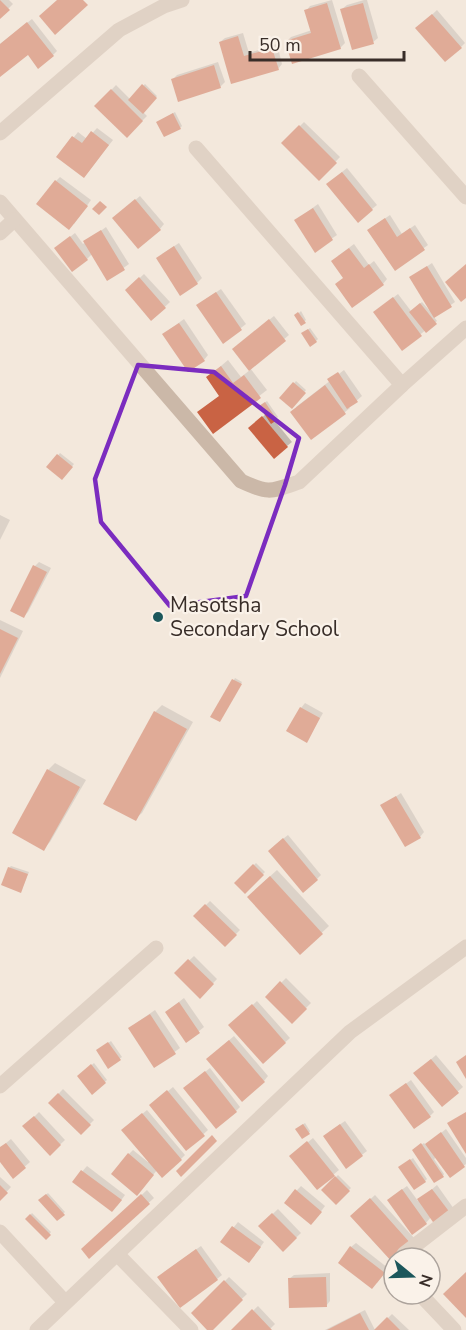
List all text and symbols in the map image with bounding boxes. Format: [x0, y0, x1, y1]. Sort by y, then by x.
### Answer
scale bar [250, 24, 404, 62]
text: 50 m [259, 33, 301, 57]
place label: Masotsha Secondary School [170, 591, 340, 643]
marker: Masotsha Secondary School [151, 610, 165, 624]
north arrow [382, 1246, 442, 1306]
text: N [413, 1271, 438, 1290]

